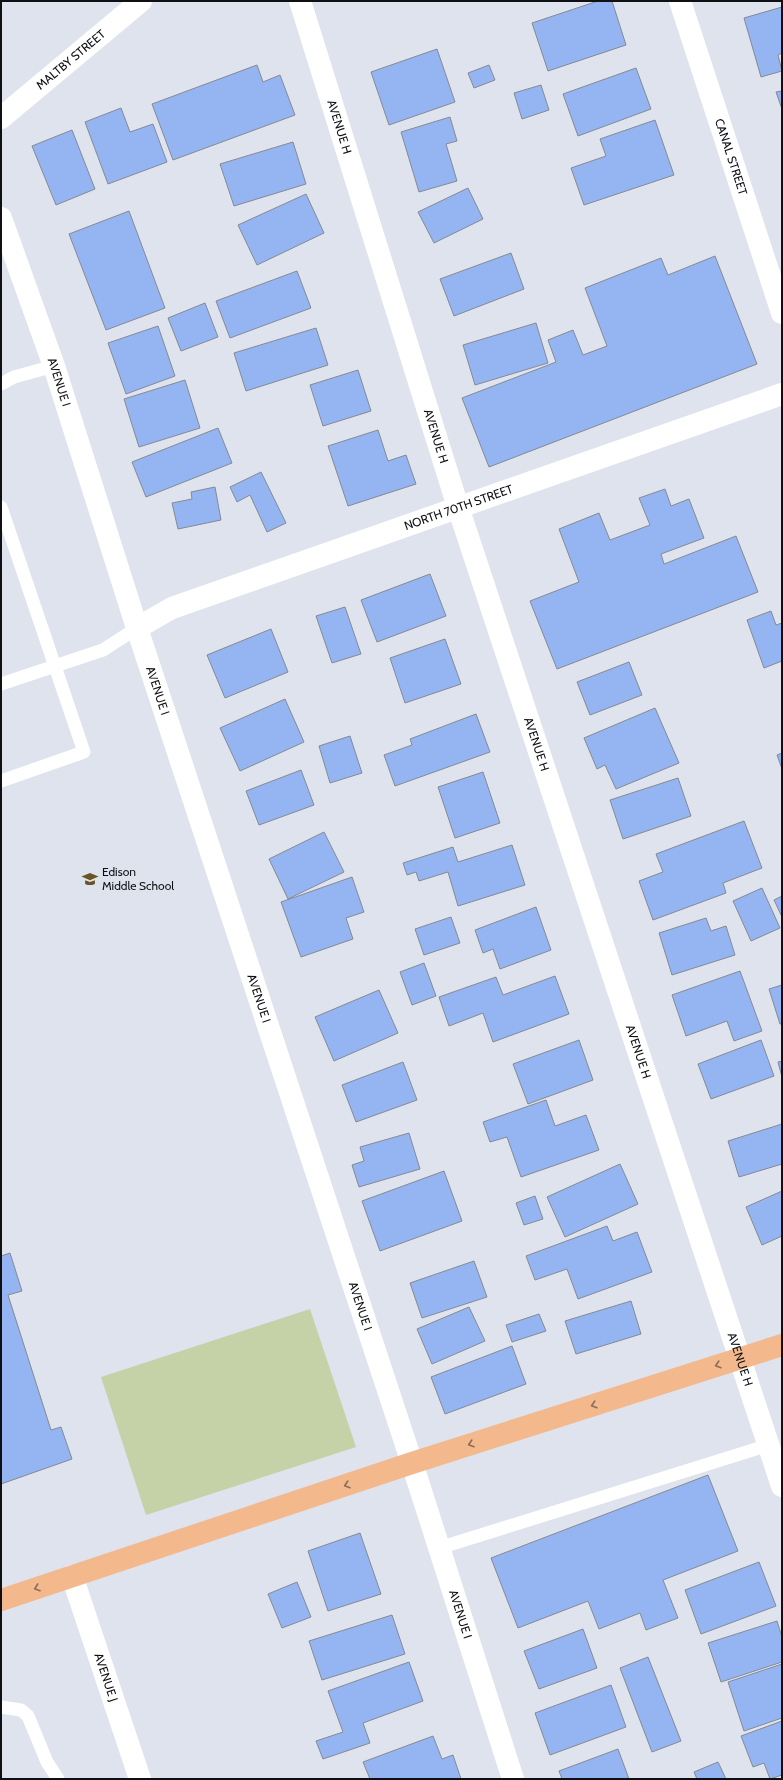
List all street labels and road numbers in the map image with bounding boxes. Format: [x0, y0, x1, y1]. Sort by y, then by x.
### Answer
street label: MALTBY STREET [33, 26, 109, 92]
street label: AVENUE H [324, 98, 355, 156]
street label: CANAL STREET [712, 116, 751, 198]
street label: AVENUE I [45, 355, 74, 408]
street label: AVENUE H [421, 407, 452, 465]
street label: NORTH 70TH STREET [402, 481, 515, 533]
street label: AVENUE I [143, 664, 173, 717]
street label: AVENUE H [521, 715, 553, 773]
street label: AVENUE I [244, 972, 274, 1025]
street label: AVENUE H [623, 1023, 655, 1081]
street label: AVENUE I [346, 1280, 376, 1332]
street label: AVENUE H [725, 1330, 756, 1388]
street label: AVENUE I [446, 1588, 476, 1640]
street label: AVENUE J [91, 1651, 122, 1704]

